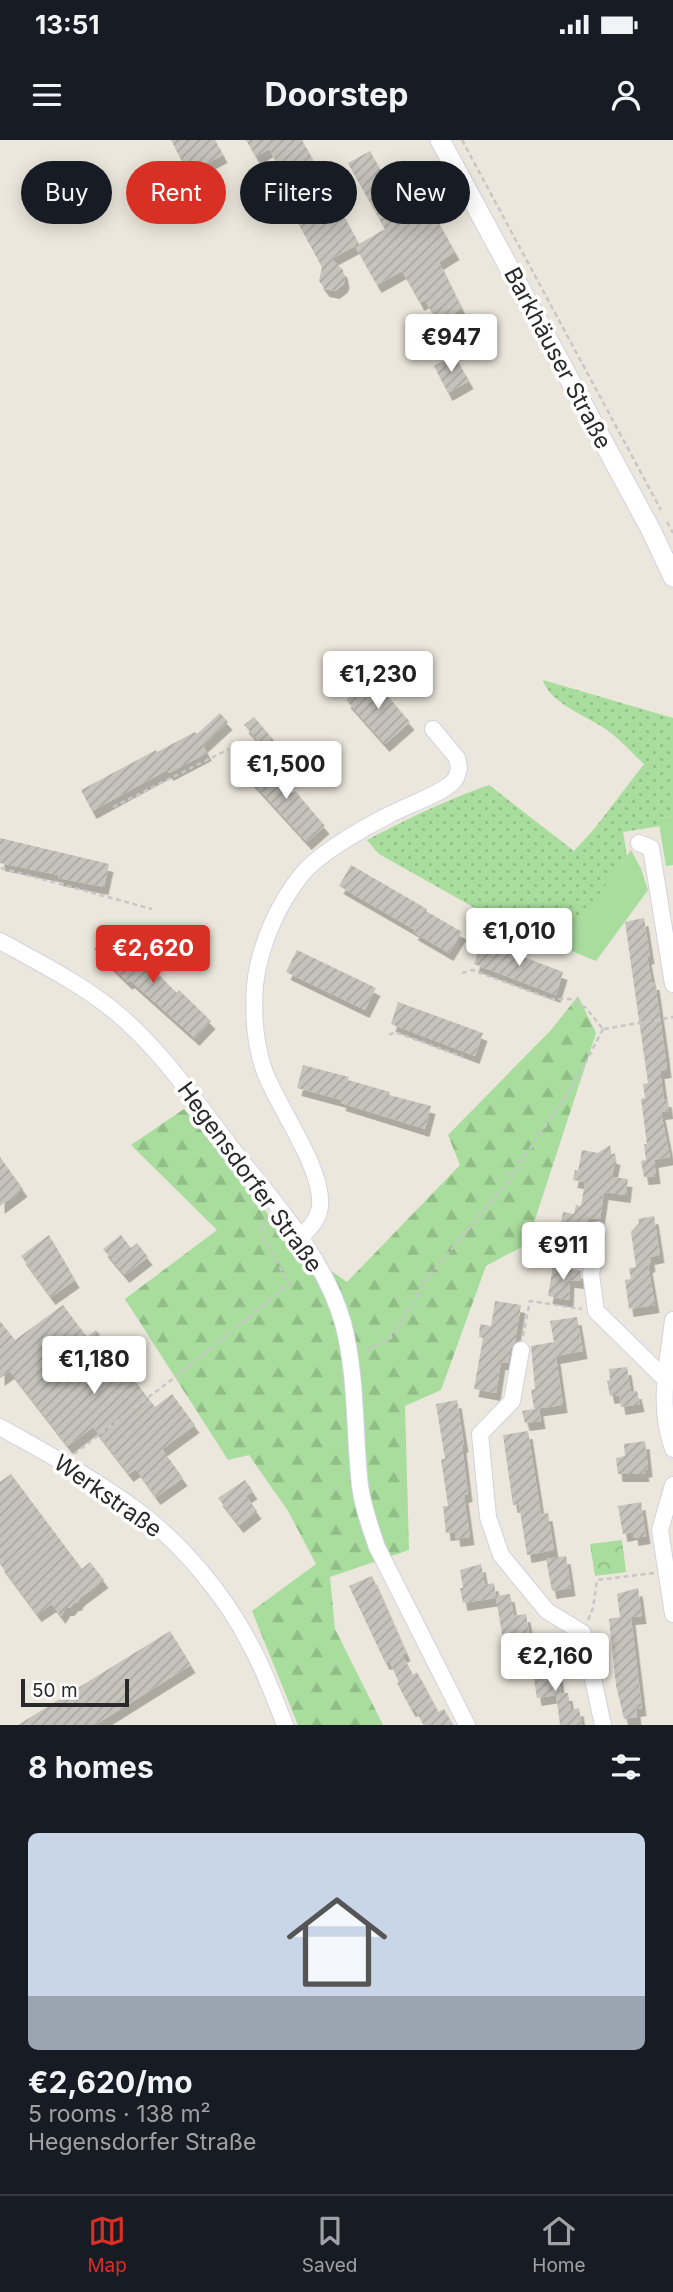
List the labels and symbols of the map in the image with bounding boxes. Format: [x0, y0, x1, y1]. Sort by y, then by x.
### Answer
street label: Barkhäuser Straße [498, 262, 618, 454]
pin: €947 [410, 314, 492, 374]
pin: €1,230 [321, 652, 435, 711]
pin: €1,500 [229, 742, 343, 801]
pin: €1,010 [462, 908, 576, 968]
pin: €2,620 [96, 926, 210, 985]
street label: Hegensdorfer Straße [172, 1076, 328, 1278]
pin: €911 [522, 1222, 604, 1282]
pin: €1,180 [37, 1336, 151, 1396]
street label: Werkstraße [49, 1449, 167, 1543]
pin: €2,160 [498, 1634, 612, 1693]
scale bar [21, 1676, 130, 1708]

